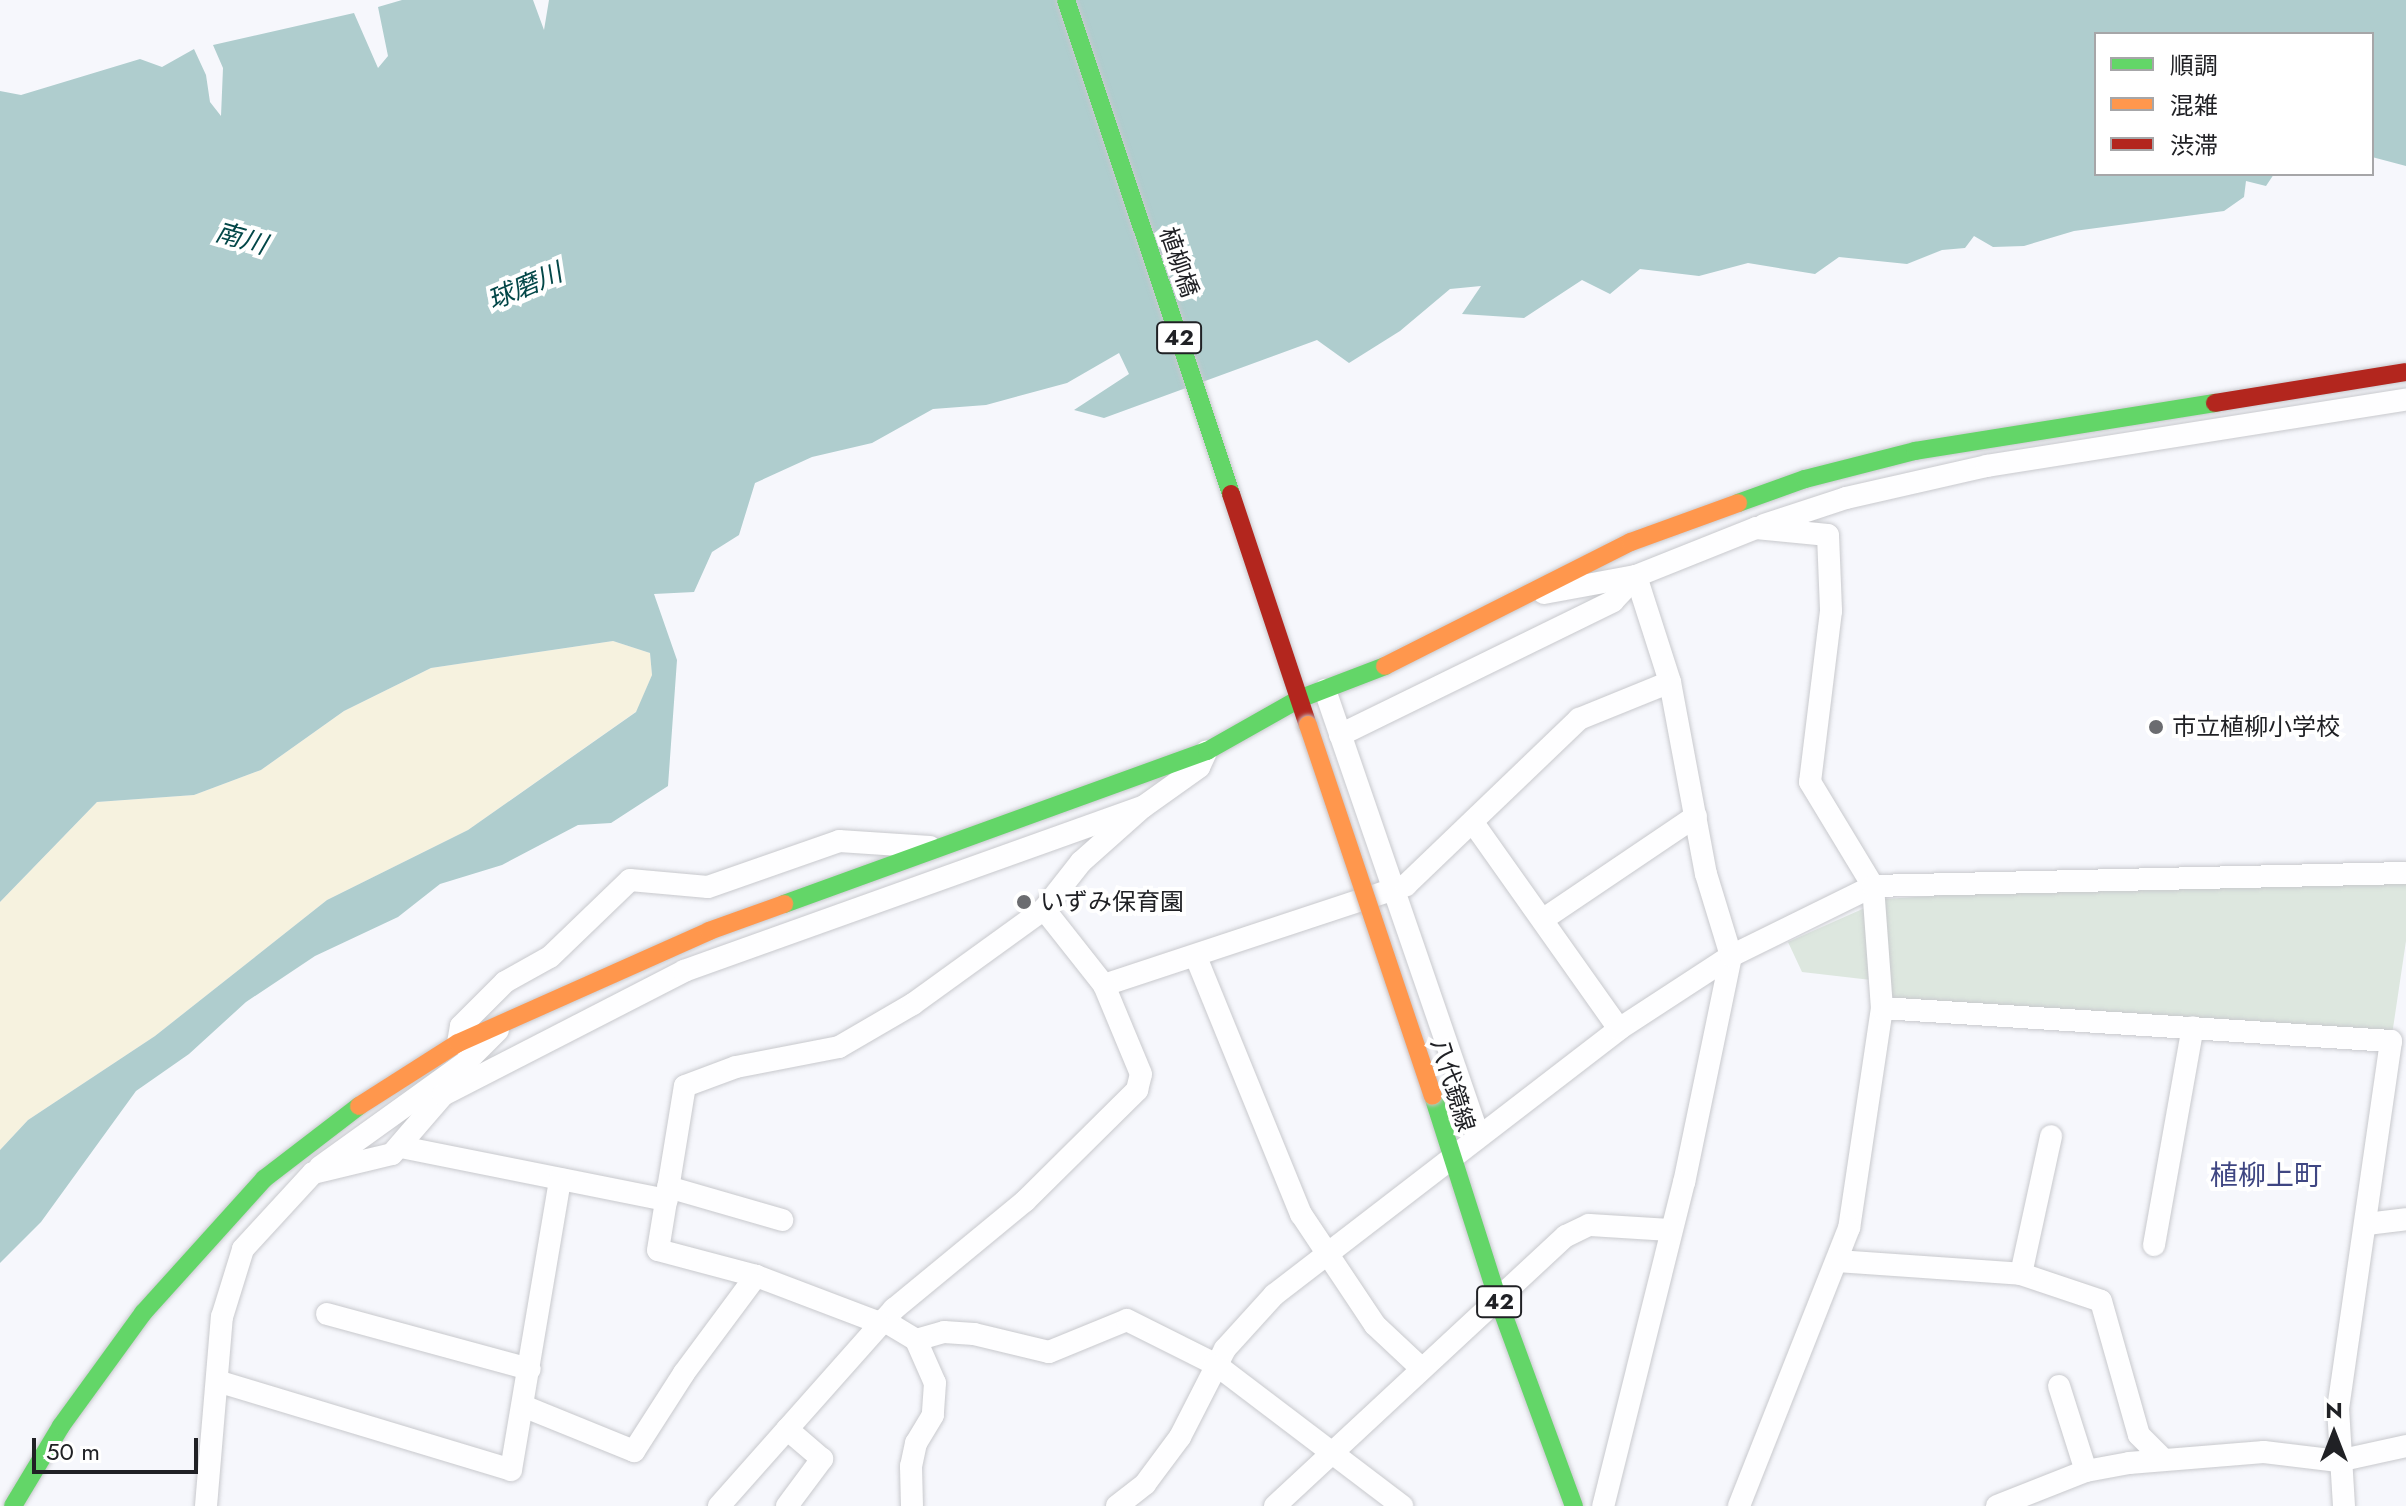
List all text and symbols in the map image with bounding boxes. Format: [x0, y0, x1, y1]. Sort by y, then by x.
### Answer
legend [2094, 32, 2374, 176]
text: 順調 [2170, 48, 2218, 83]
text: 混雑 [2170, 88, 2218, 123]
text: 渋滞 [2170, 128, 2218, 163]
water label: 南川 [212, 217, 270, 261]
street label: 植柳橋 [1154, 223, 1204, 301]
water label: 球磨川 [483, 257, 567, 317]
road number: 42 [1155, 320, 1203, 356]
place label: 市立植柳小学校 [2172, 713, 2340, 741]
marker: 市立植柳小学校 [2147, 718, 2165, 736]
place label: いずみ保育園 [1040, 888, 1184, 916]
marker: いずみ保育園 [1015, 893, 1033, 911]
street label: 八代鏡線 [1425, 1035, 1481, 1135]
district label: 植柳上町 [2210, 1159, 2322, 1193]
road number: 42 [1475, 1284, 1523, 1320]
north arrow [2294, 1394, 2374, 1474]
text: N [2325, 1394, 2343, 1426]
scale bar [36, 1422, 202, 1472]
text: 50 m [46, 1434, 100, 1469]

